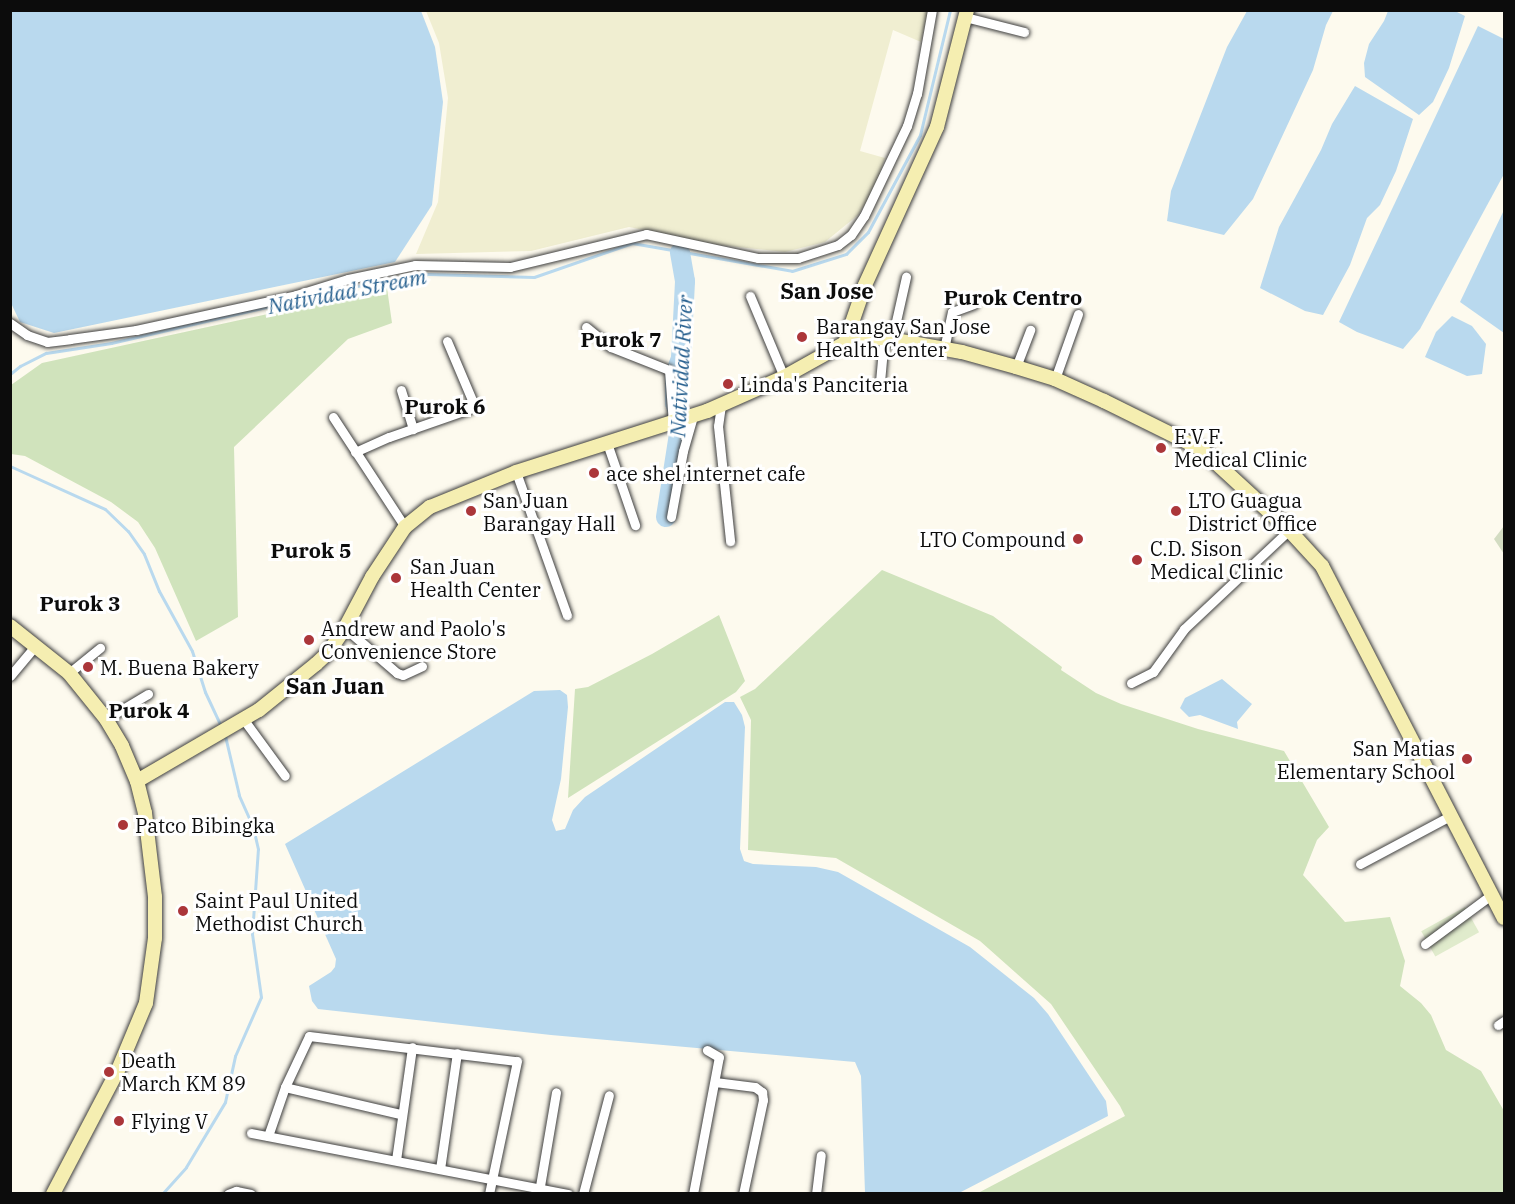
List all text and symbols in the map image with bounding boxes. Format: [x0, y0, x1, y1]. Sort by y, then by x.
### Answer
water label: Natividad Stream [266, 263, 428, 319]
district label: San Jose [780, 278, 874, 304]
district label: Purok Centro [944, 284, 1082, 310]
water label: Natividad River [665, 295, 697, 437]
place label: Barangay San Jose Health Center [816, 314, 991, 361]
district label: Purok 7 [581, 326, 661, 352]
marker: Barangay San Jose Health Center [793, 328, 811, 346]
place label: Linda's Panciteria [740, 372, 909, 396]
marker: Linda's Panciteria [721, 377, 735, 391]
district label: Purok 6 [405, 393, 485, 419]
place label: E.V.F. Medical Clinic [1174, 424, 1307, 471]
marker: E.V.F. Medical Clinic [1152, 439, 1170, 457]
place label: ace shel internet cafe [606, 461, 805, 485]
marker: ace shel internet cafe [587, 466, 601, 480]
place label: San Juan Barangay Hall [483, 488, 615, 535]
place label: LTO Guagua District Office [1188, 488, 1317, 535]
marker: San Juan Barangay Hall [464, 504, 478, 518]
marker: LTO Guagua District Office [1169, 504, 1183, 518]
place label: LTO Compound [920, 527, 1066, 551]
marker: LTO Compound [1071, 532, 1085, 546]
place label: C.D. Sison Medical Clinic [1150, 536, 1283, 583]
district label: Purok 5 [271, 537, 351, 563]
marker: C.D. Sison Medical Clinic [1128, 551, 1146, 569]
place label: San Juan Health Center [410, 554, 541, 601]
marker: San Juan Health Center [387, 569, 405, 587]
district label: Purok 3 [40, 590, 120, 616]
place label: Andrew and Paolo's Convenience Store [321, 616, 506, 663]
marker: Andrew and Paolo's Convenience Store [302, 633, 316, 647]
place label: M. Buena Bakery [100, 655, 259, 679]
marker: M. Buena Bakery [81, 660, 95, 674]
district label: San Juan [286, 673, 384, 699]
district label: Purok 4 [109, 697, 189, 723]
place label: San Matias Elementary School [1277, 736, 1455, 783]
marker: San Matias Elementary School [1460, 752, 1474, 766]
place label: Patco Bibingka [135, 813, 275, 837]
marker: Patco Bibingka [116, 818, 130, 832]
place label: Saint Paul United Methodist Church [195, 888, 363, 935]
marker: Saint Paul United Methodist Church [176, 904, 190, 918]
place label: Death March KM 89 [121, 1048, 246, 1095]
marker: Death March KM 89 [102, 1065, 116, 1079]
place label: Flying V [131, 1109, 208, 1133]
marker: Flying V [112, 1114, 126, 1128]

